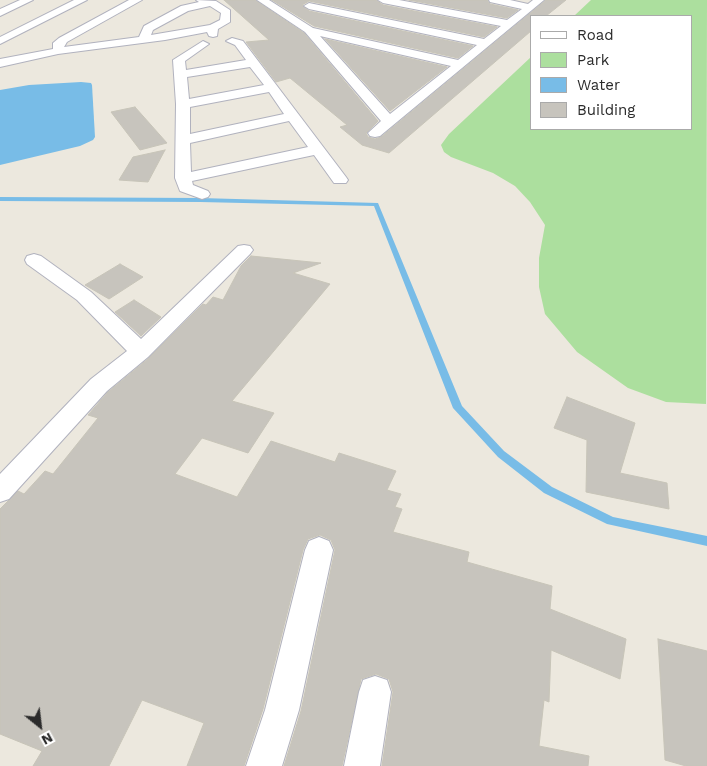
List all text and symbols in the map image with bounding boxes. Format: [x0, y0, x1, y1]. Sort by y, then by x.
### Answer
legend [530, 15, 692, 130]
text: Road [577, 26, 614, 44]
text: Park [577, 51, 609, 69]
text: Water [577, 76, 620, 94]
text: Building [577, 101, 635, 119]
north arrow [15, 701, 65, 751]
text: N [39, 730, 56, 749]

